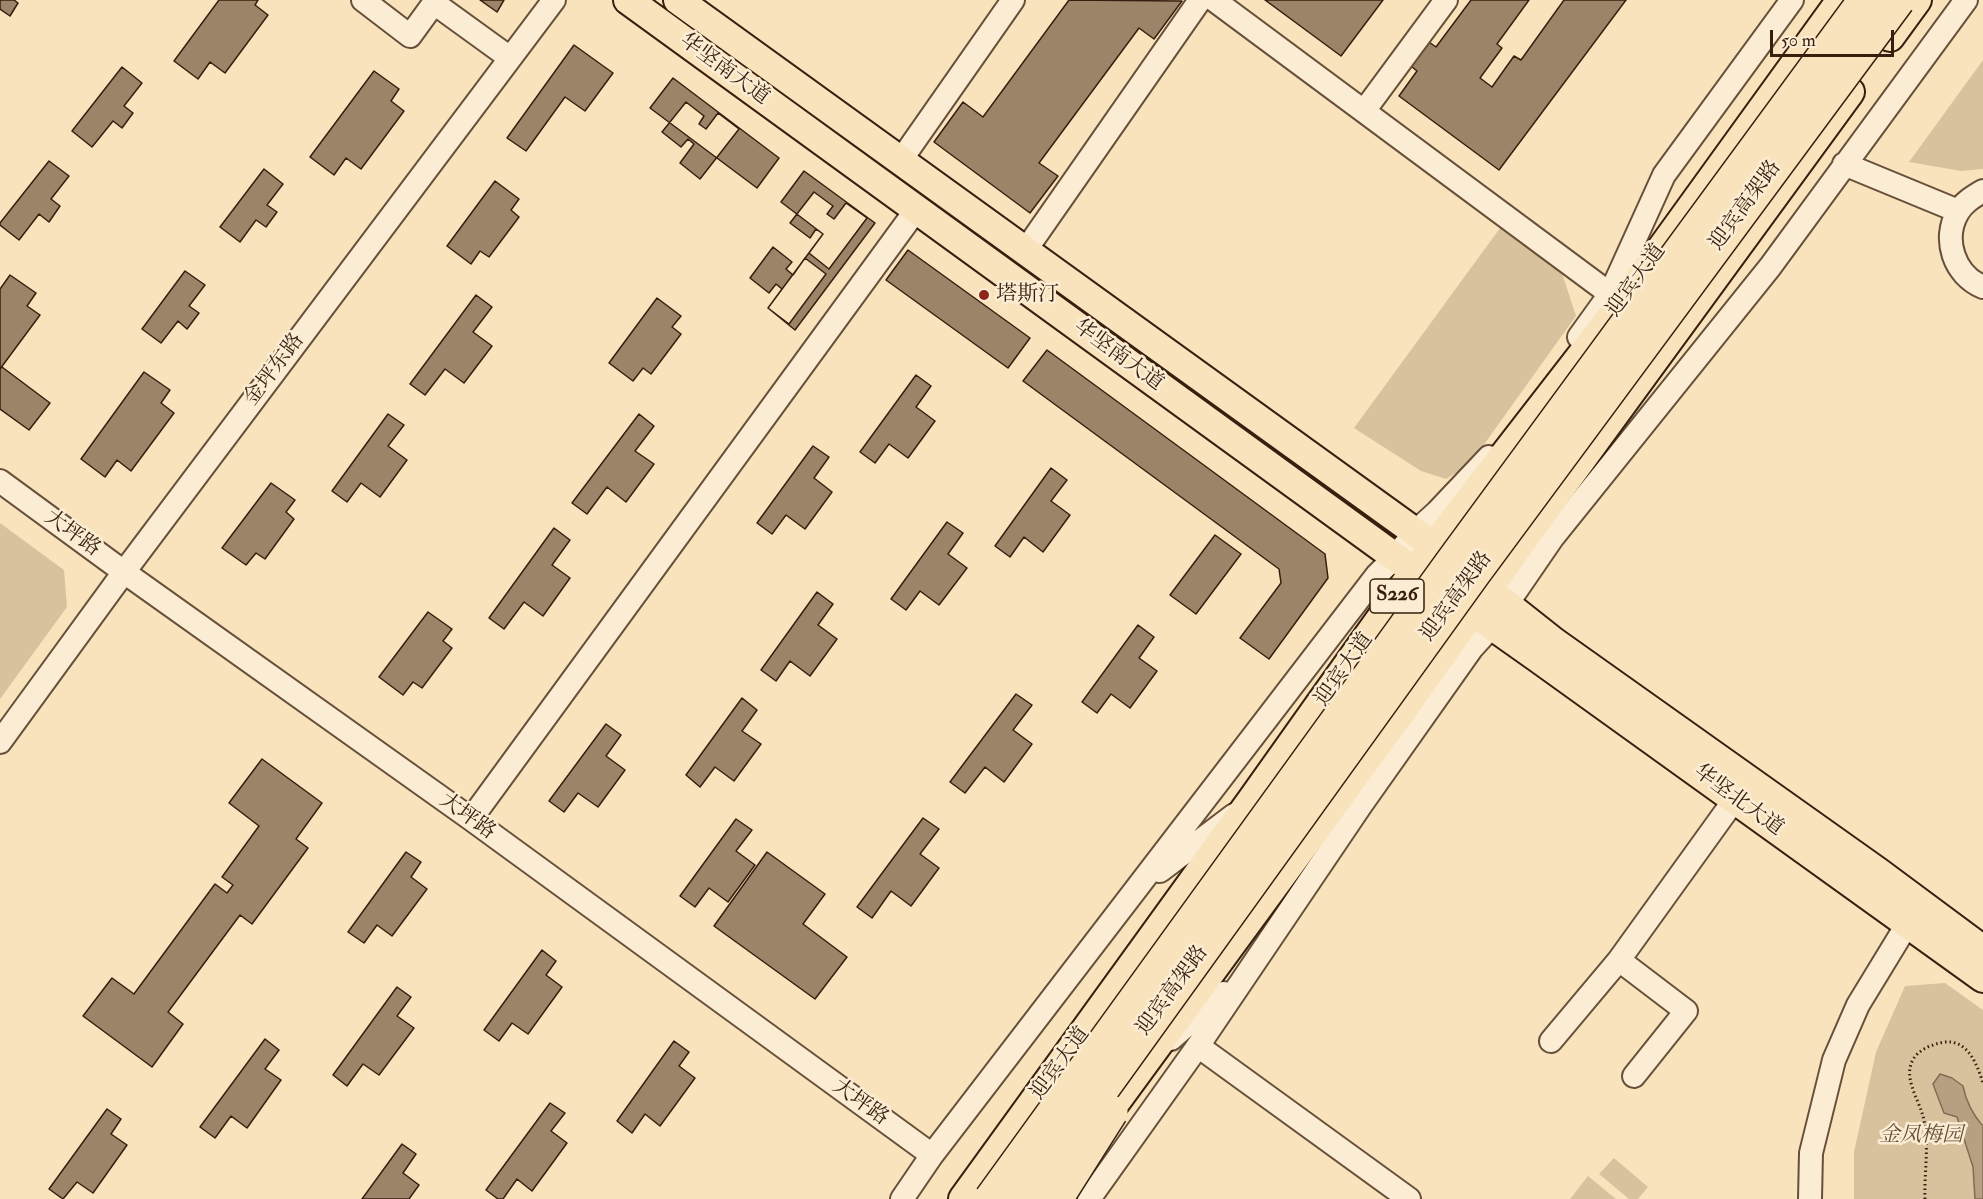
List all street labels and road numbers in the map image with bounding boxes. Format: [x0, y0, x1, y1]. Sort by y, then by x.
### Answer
street label: 华坚南大道 [674, 29, 774, 111]
street label: 迎宾高架路 [1705, 156, 1787, 256]
street label: 迎宾大道 [1602, 240, 1672, 322]
street label: 华坚南大道 [1068, 315, 1168, 397]
street label: 金坪东路 [240, 329, 310, 411]
street label: 大坪路 [39, 505, 105, 563]
street label: 迎宾高架路 [1416, 547, 1498, 647]
road number: S226 [1370, 579, 1424, 613]
street label: 迎宾大道 [1311, 628, 1379, 712]
street label: 华坚北大道 [1688, 760, 1788, 842]
street label: 大坪路 [434, 788, 500, 846]
street label: 迎宾高架路 [1132, 941, 1214, 1041]
street label: 迎宾大道 [1026, 1023, 1096, 1105]
street label: 大坪路 [827, 1074, 893, 1132]

